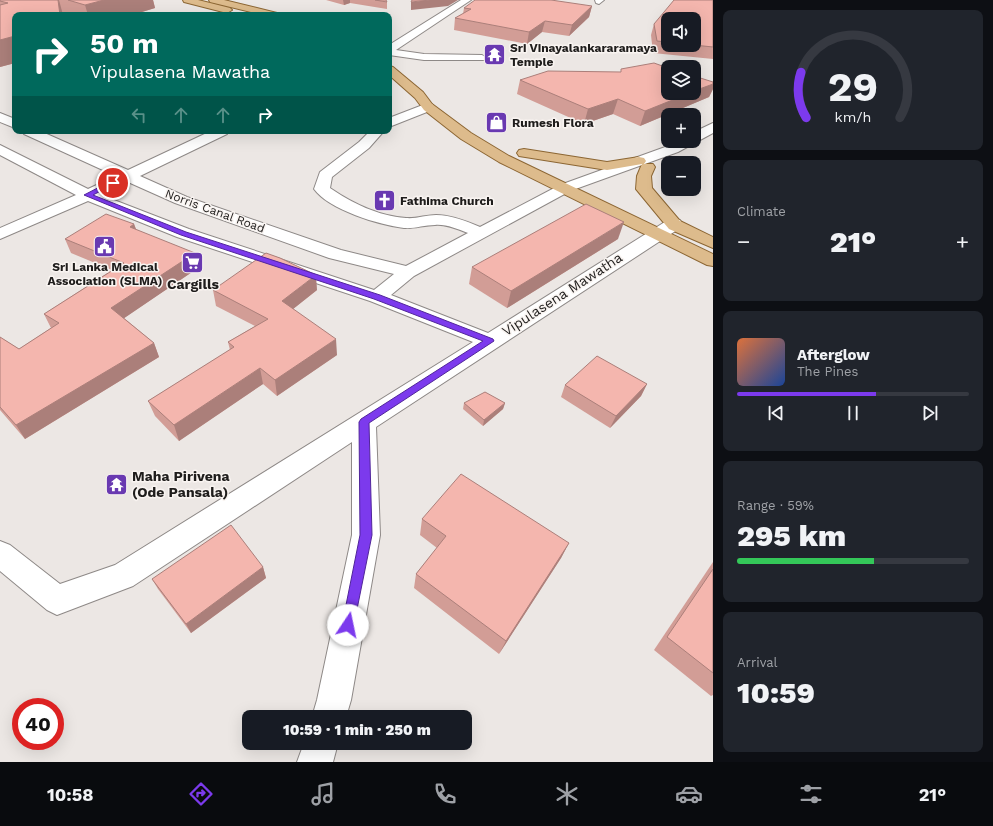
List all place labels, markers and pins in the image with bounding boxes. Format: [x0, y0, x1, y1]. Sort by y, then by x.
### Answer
place label: Sri Vinayalankararamaya Temple [510, 41, 657, 69]
temple icon: Sri Vinayalankararamaya Temple [482, 42, 508, 68]
shop icon: Rumesh Flora [483, 110, 509, 136]
place label: Rumesh Flora [512, 116, 594, 130]
pin [96, 166, 130, 200]
church icon: Fathima Church [372, 188, 398, 214]
place label: Fathima Church [400, 194, 494, 208]
public building icon: Sri Lanka Medical Association (SLMA) [92, 233, 118, 259]
supermarket icon: Cargills [180, 249, 206, 275]
place label: Sri Lanka Medical Association (SLMA) [48, 260, 162, 288]
place label: Cargills [167, 276, 220, 292]
place label: Maha Pirivena (Ode Pansala) [132, 468, 231, 500]
temple icon: Maha Pirivena (Ode Pansala) [104, 471, 130, 497]

